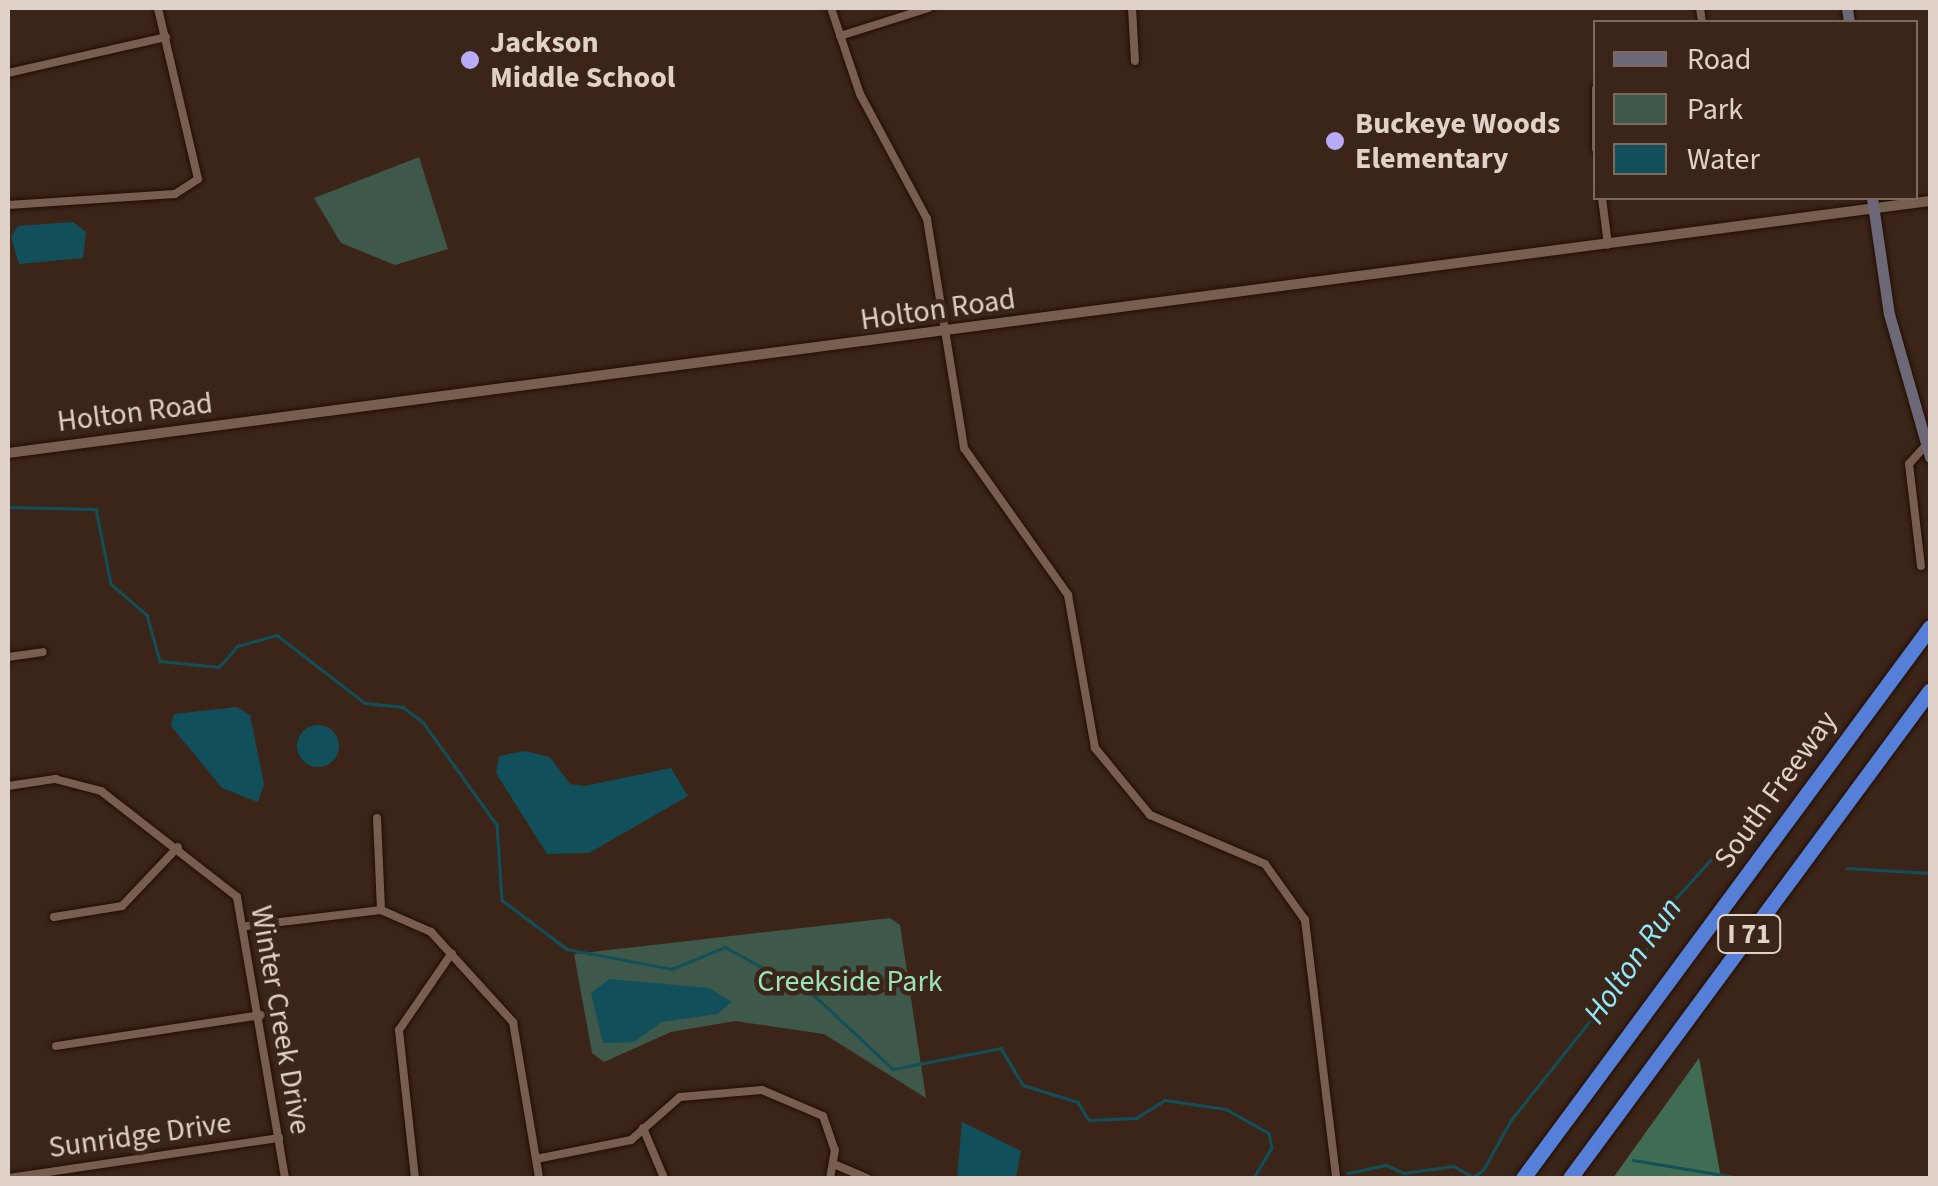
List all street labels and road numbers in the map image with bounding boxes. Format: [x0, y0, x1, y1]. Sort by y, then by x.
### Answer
street label: Holton Road [858, 281, 1018, 339]
street label: Holton Road [55, 386, 215, 440]
street label: South Freeway [1707, 704, 1845, 876]
street label: Winter Creek Drive [242, 903, 318, 1137]
road number: I 71 [1716, 911, 1782, 957]
street label: Sunridge Drive [46, 1105, 234, 1167]

